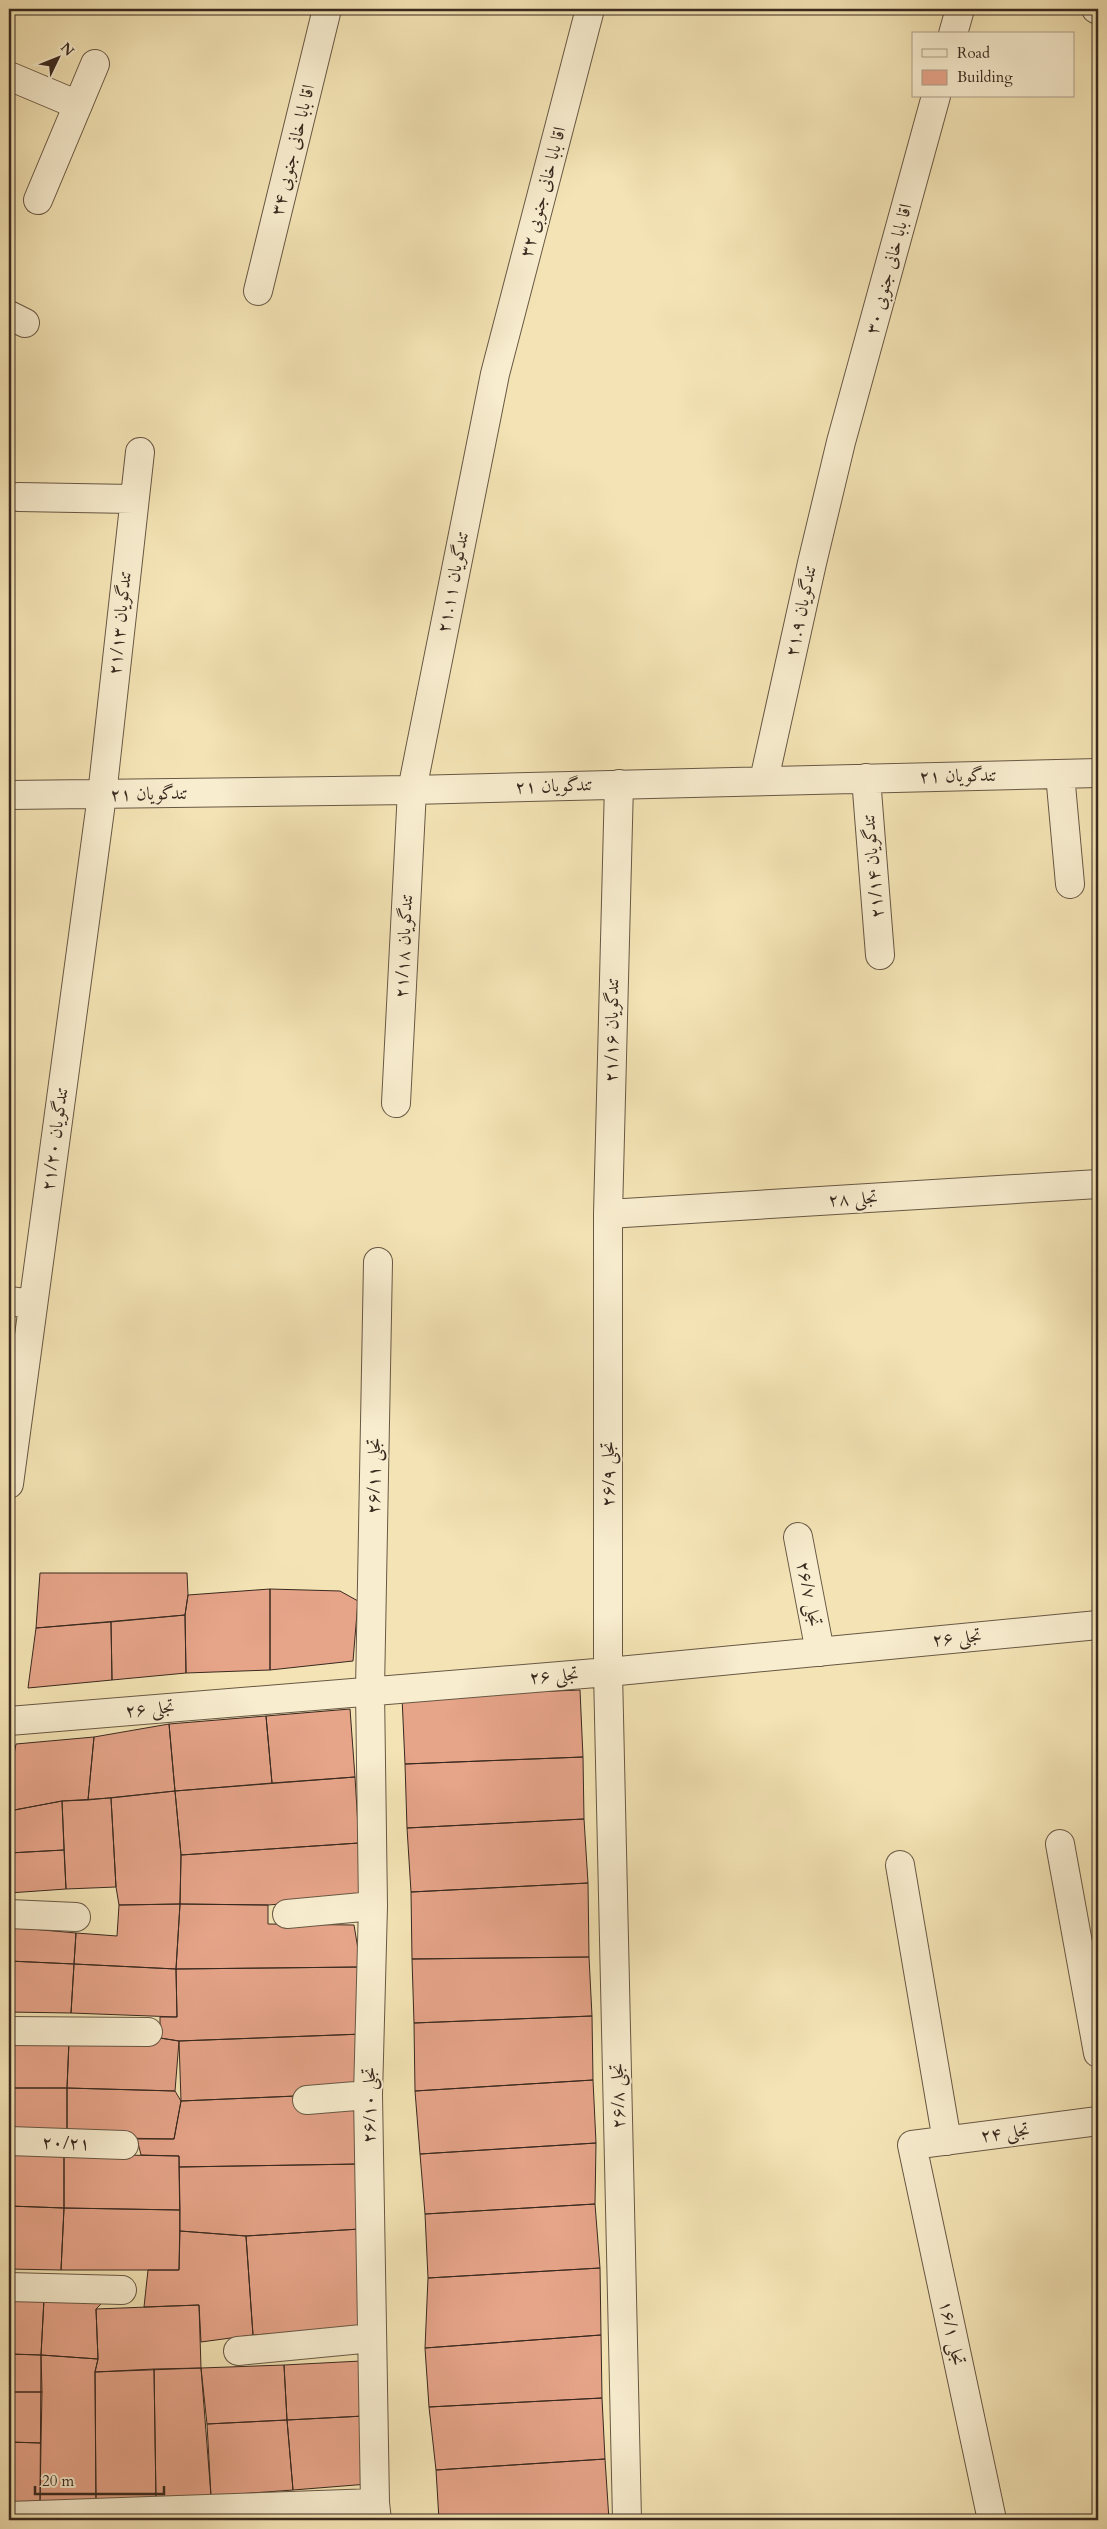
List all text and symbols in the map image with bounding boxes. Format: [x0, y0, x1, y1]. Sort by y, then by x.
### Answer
north arrow [32, 32, 82, 82]
legend [912, 32, 1074, 98]
text: N [56, 39, 78, 60]
text: Road [957, 43, 990, 63]
text: Building [957, 67, 1013, 87]
street label: ۳۴ اقا بابا خانی جنوبی [265, 82, 321, 218]
street label: ۳۲ اقا بابا خانی جنوبی [514, 124, 572, 260]
street label: ۳۰ اقا بابا خانی جنوبی [860, 201, 918, 337]
street label: ۲۱.۱۱ تندگویان [431, 529, 475, 635]
street label: ۲۱.۹ تندگویان [779, 563, 823, 659]
street label: ۲۱/۱۳ تندگویان [102, 570, 138, 676]
street label: ۲۱ تندگویان [919, 763, 997, 789]
street label: ۲۱ تندگویان [515, 772, 593, 800]
street label: ۲۱ تندگویان [110, 781, 188, 807]
street label: ۲۱/۱۴ تندگویان [856, 813, 890, 919]
street label: ۲۱/۱۸ تندگویان [389, 893, 419, 999]
street label: ۲۱/۱۶ تندگویان [599, 977, 625, 1083]
street label: ۲۱/۲۰ تندگویان [35, 1085, 75, 1193]
street label: ۲۸ تجلی [828, 1185, 878, 1213]
street label: ۲۶/۱۱ تجلی [361, 1438, 387, 1514]
street label: ۲۶/۹ تجلی [596, 1441, 621, 1507]
street label: ۲۶/۷ تجلی [790, 1559, 828, 1629]
street label: ۲۶ تجلی [931, 1623, 983, 1653]
street label: ۲۶ تجلی [528, 1662, 580, 1690]
street label: ۲۶ تجلی [124, 1694, 176, 1724]
street label: ۲۶/۸ تجلی [605, 2063, 631, 2129]
street label: ۲۶/۱۰ تجلی [357, 2067, 382, 2143]
street label: ۲۴ تجلی [979, 2118, 1031, 2148]
street label: ۲۰/۲۱ [42, 2130, 90, 2156]
street label: ۱۶/۱ تجلی [933, 2298, 971, 2368]
scale bar [35, 2464, 164, 2496]
text: 20 m [42, 2471, 74, 2491]

